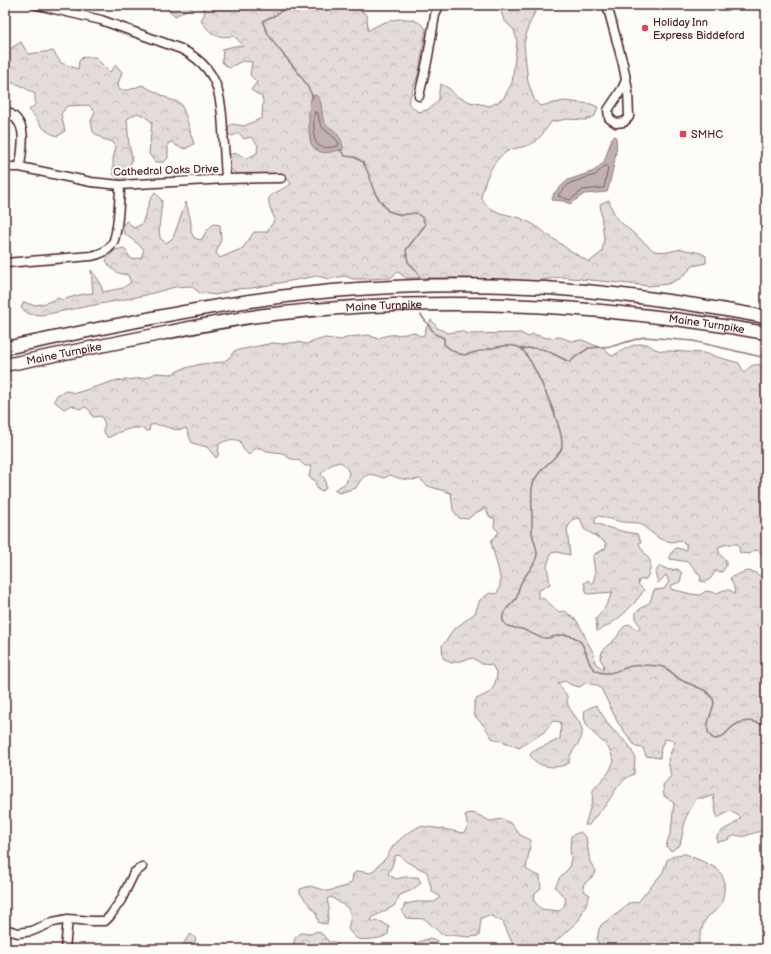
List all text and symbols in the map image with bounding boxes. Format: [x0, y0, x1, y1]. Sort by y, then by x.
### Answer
place label: Holiday Inn Express Biddeford [653, 16, 744, 42]
marker: Holiday Inn Express Biddeford [640, 23, 650, 33]
place label: SMHC [691, 128, 723, 141]
marker: SMHC [678, 129, 688, 139]
street label: Cathedral Oaks Drive [113, 162, 220, 179]
street label: Maine Turnpike [345, 298, 423, 314]
street label: Maine Turnpike [668, 312, 746, 336]
street label: Maine Turnpike [25, 340, 103, 368]

